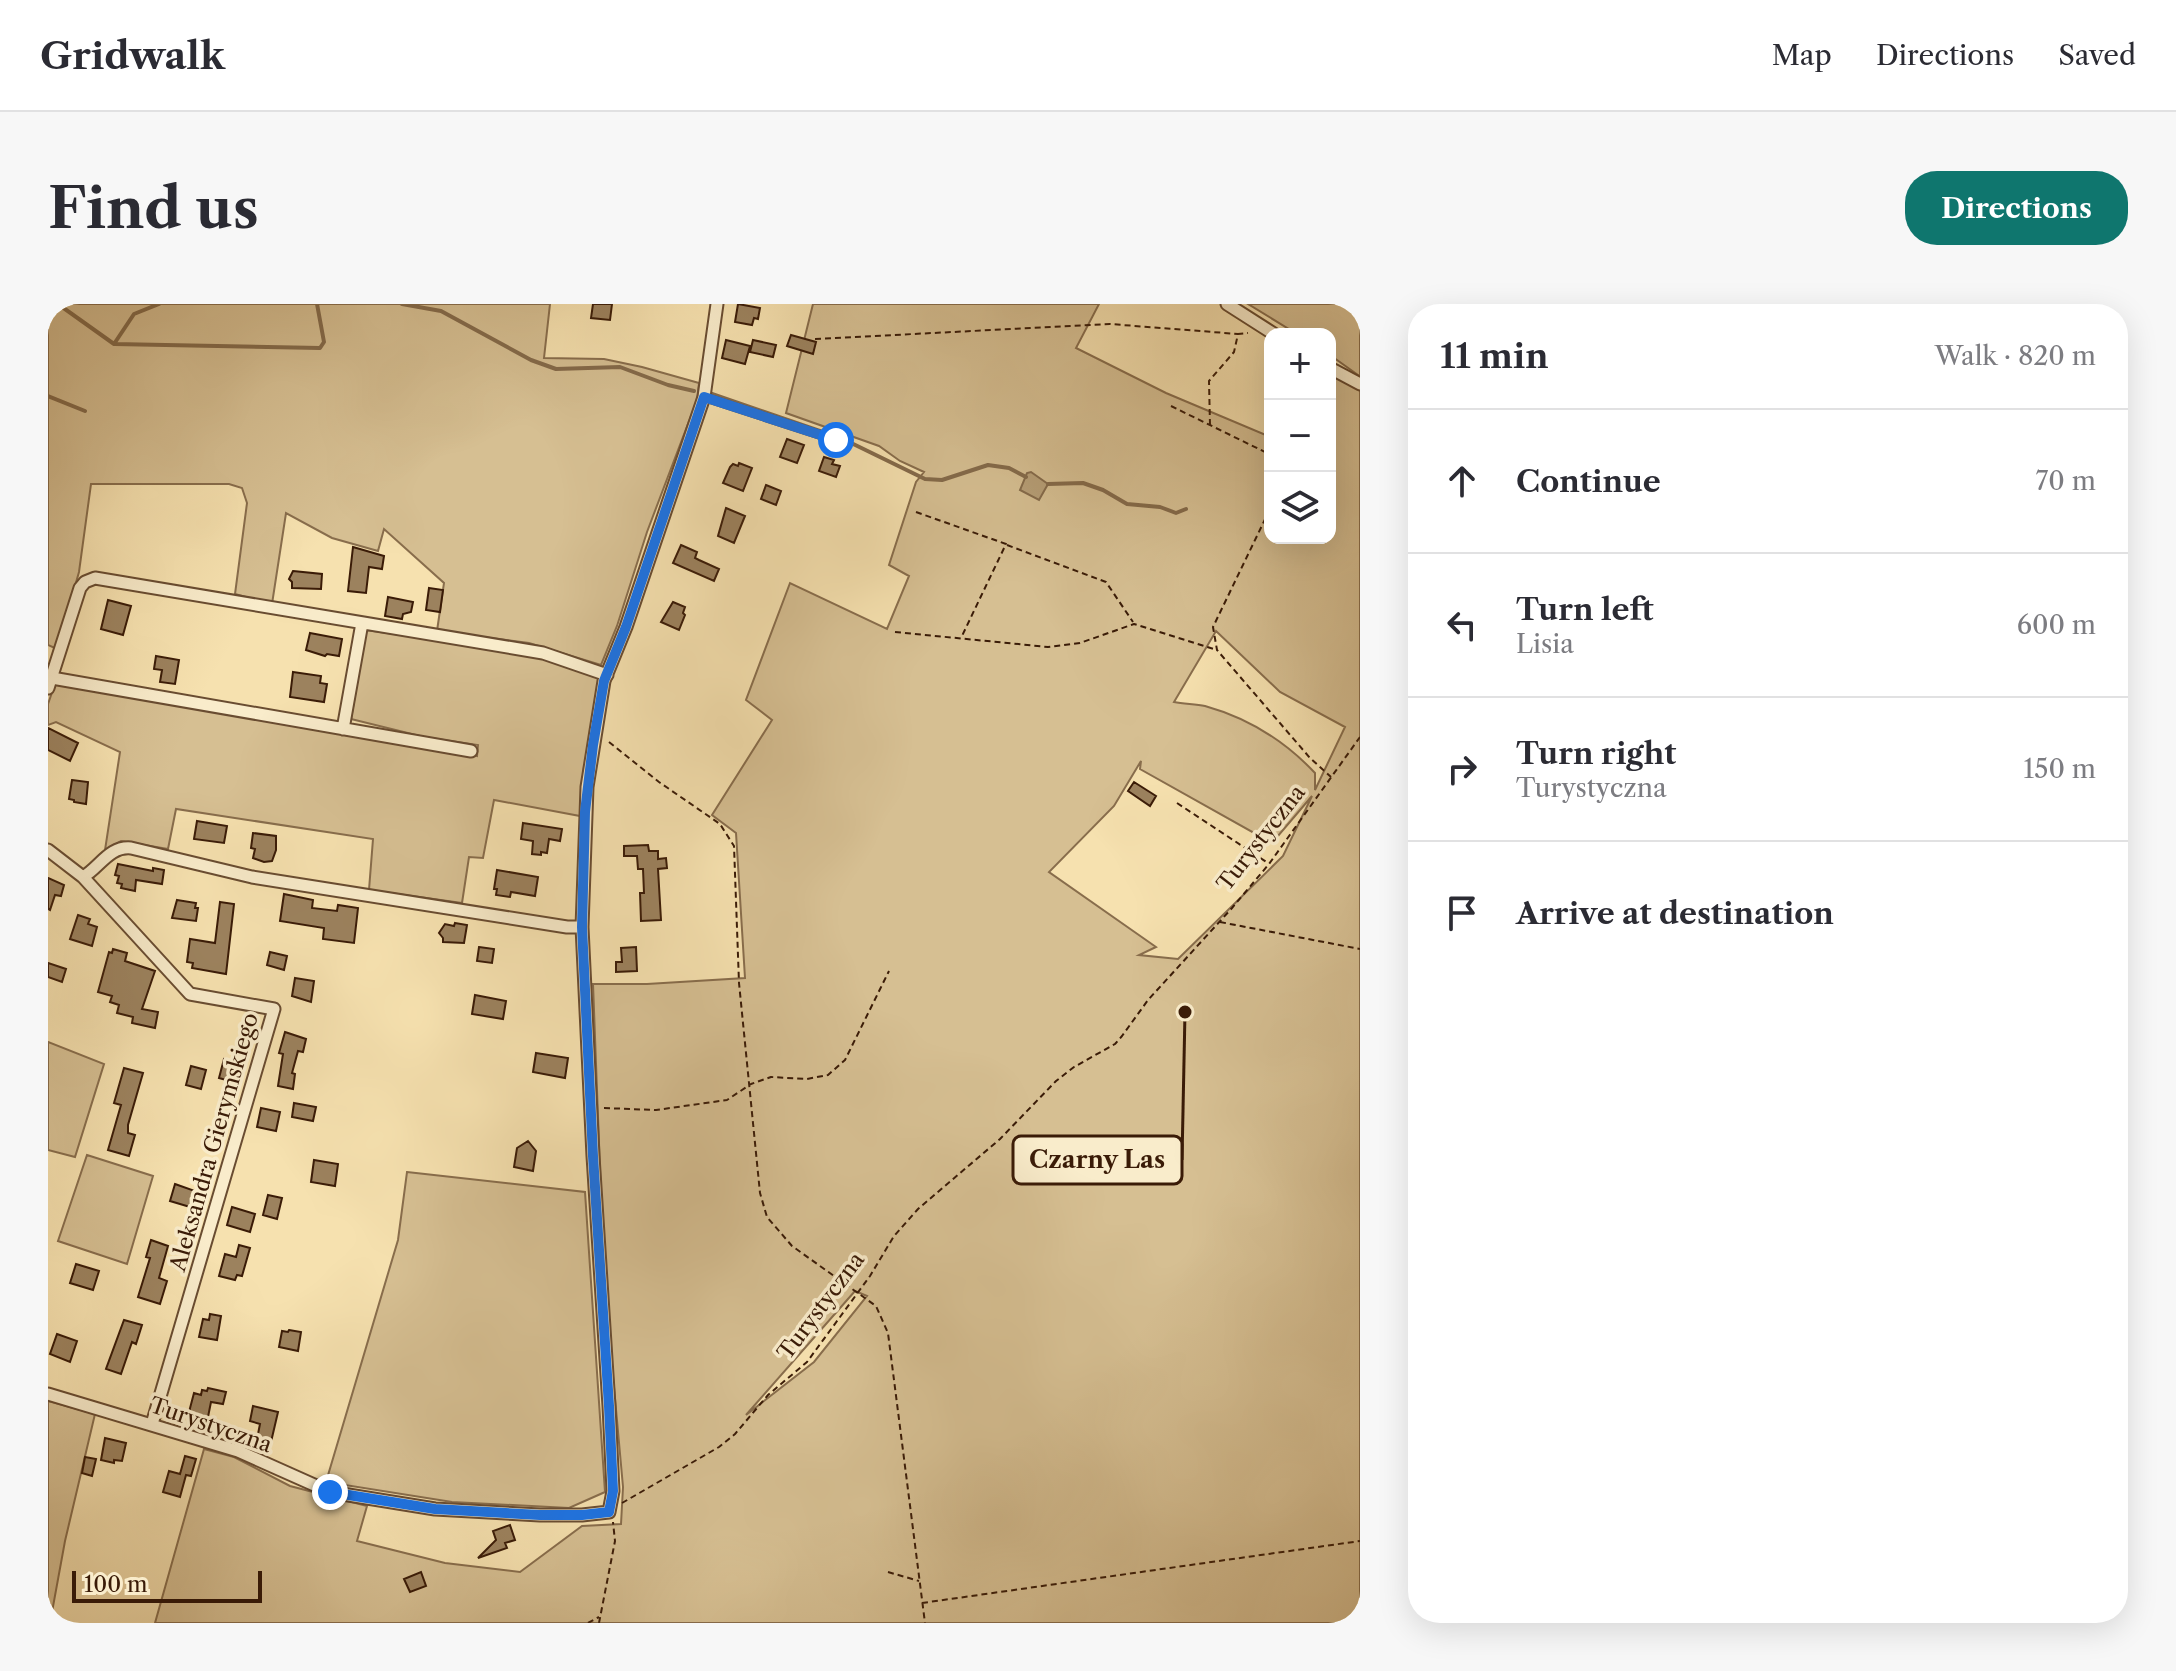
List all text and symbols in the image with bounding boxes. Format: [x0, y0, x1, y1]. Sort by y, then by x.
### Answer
text: Gridwalk [40, 32, 225, 79]
text: Map [1772, 38, 1832, 72]
text: Directions [1876, 38, 2014, 72]
text: Saved [2058, 38, 2136, 72]
button: Directions [1905, 171, 2128, 245]
text: Find us [48, 174, 259, 243]
map controls [1264, 328, 1336, 544]
button: + [1264, 328, 1336, 400]
text: 11 min [1440, 335, 1548, 377]
text: Walk · 820 m [1935, 340, 2096, 372]
button: − [1264, 400, 1336, 472]
route start [818, 422, 854, 458]
icon: ahead [1440, 459, 1484, 503]
text: Continue [1516, 463, 1661, 500]
text: 70 m [2036, 465, 2096, 497]
button: layers [1264, 472, 1336, 544]
text: Turn left [1516, 591, 1653, 628]
icon: left [1440, 603, 1484, 647]
text: 600 m [2017, 609, 2096, 641]
text: Lisia [1516, 628, 1574, 660]
text: Turn right [1516, 735, 1676, 772]
icon: right [1440, 747, 1484, 791]
text: 150 m [2023, 753, 2096, 785]
text: Turystyczna [1516, 772, 1667, 804]
street label: Turystyczna [1211, 779, 1311, 897]
icon: arrive [1440, 891, 1484, 935]
text: Arrive at destination [1516, 895, 1834, 932]
street label: Aleksandra Gierymskiego [164, 1010, 264, 1275]
callout: Czarny Las [1013, 1136, 1182, 1184]
text: Czarny Las [1029, 1145, 1165, 1174]
street label: Turystyczna [772, 1247, 870, 1365]
street label: Turystyczna [146, 1391, 276, 1459]
route end [312, 1474, 348, 1510]
scale bar [72, 1567, 262, 1603]
text: 100 m [84, 1571, 147, 1598]

